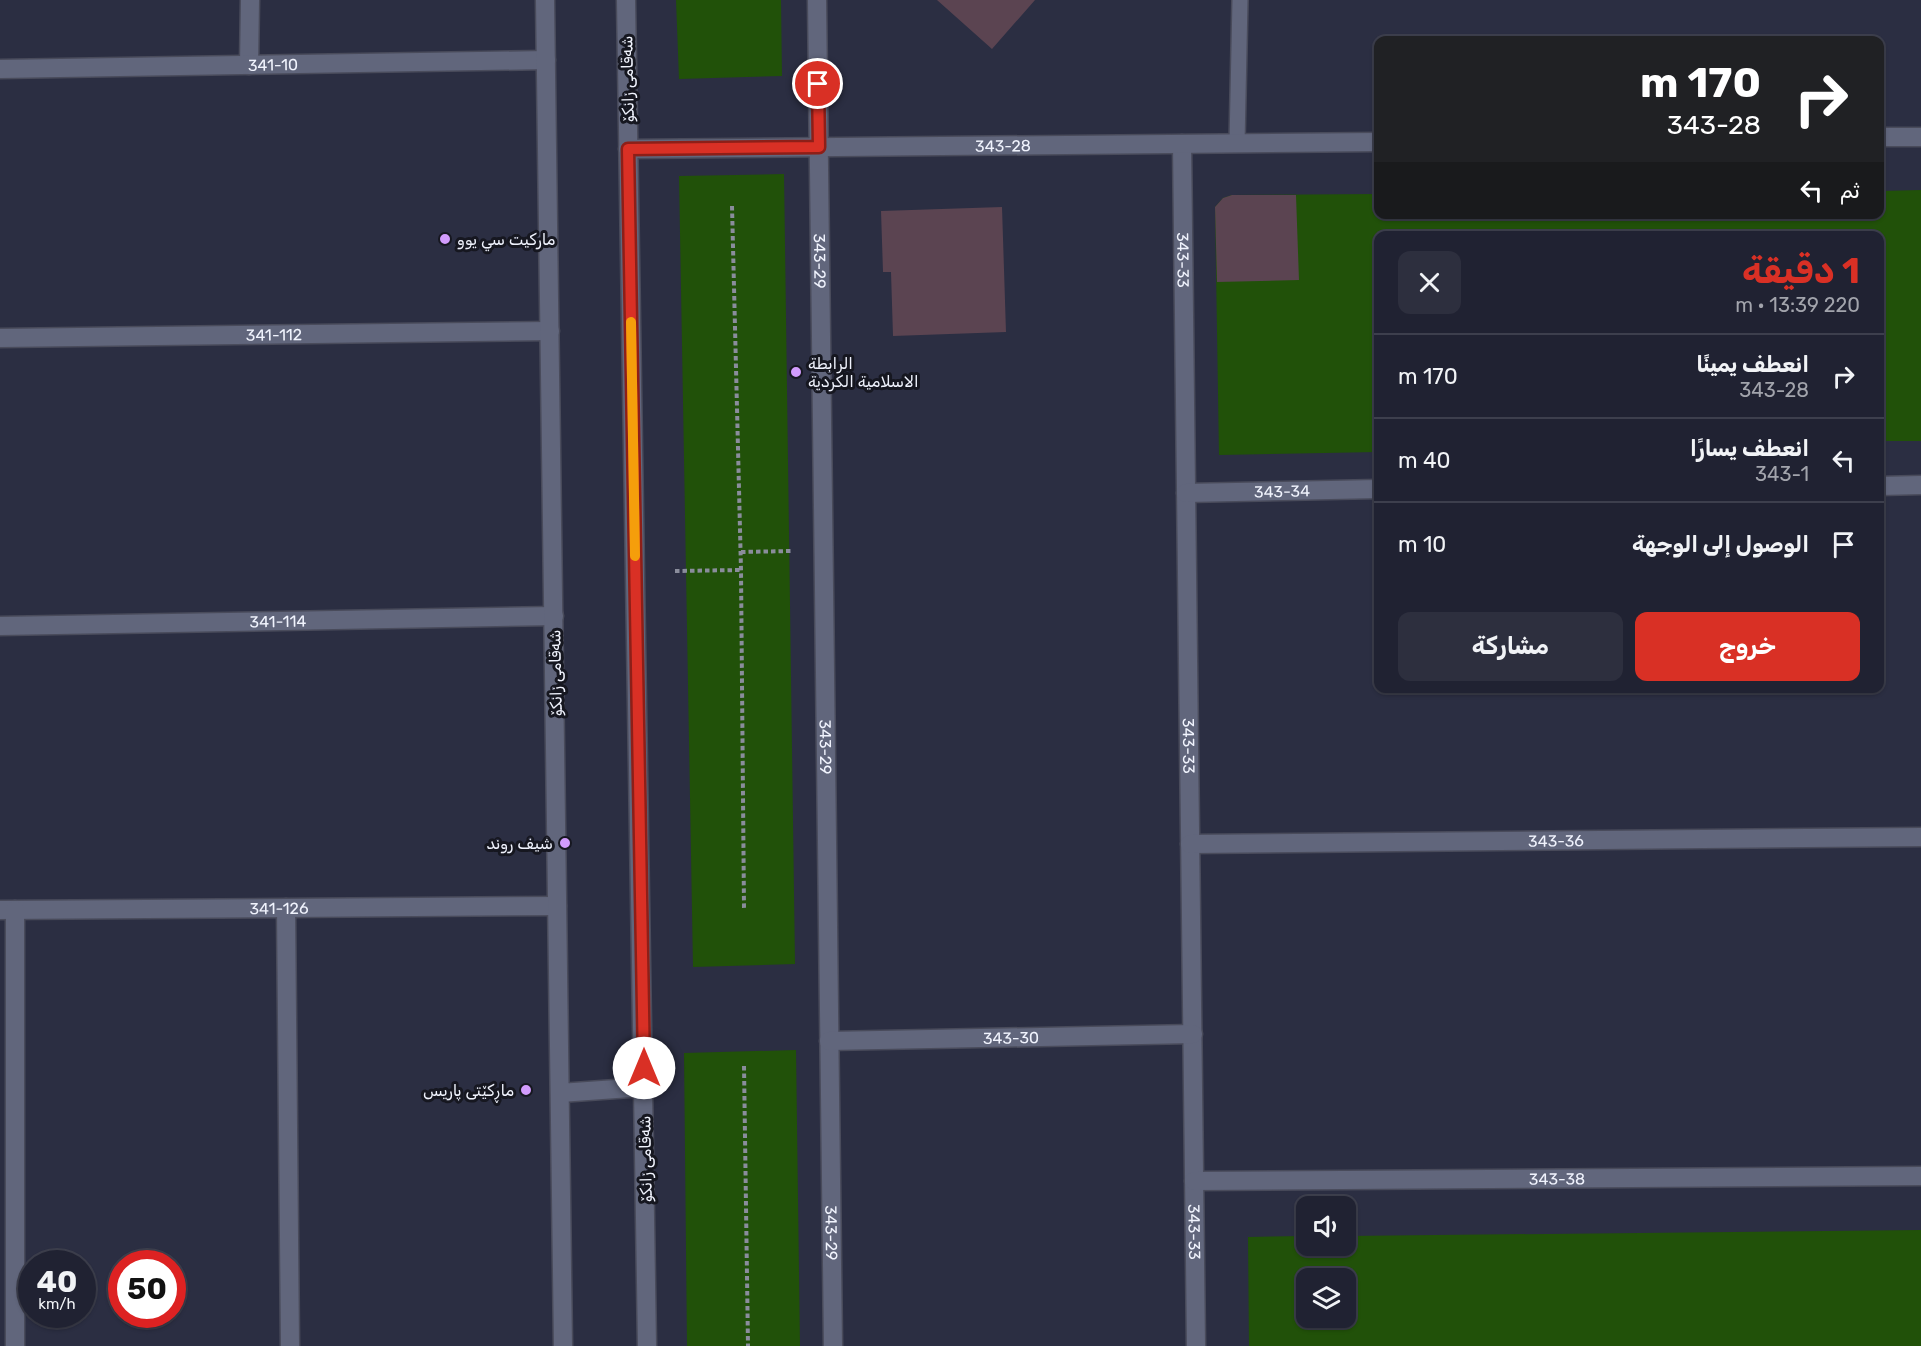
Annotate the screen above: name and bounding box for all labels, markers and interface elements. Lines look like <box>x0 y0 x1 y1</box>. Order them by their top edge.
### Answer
street label: شەقامی زانکۆ <box>617 35 639 123</box>
street label: 341-10 <box>248 55 298 75</box>
pin <box>792 58 843 109</box>
text: 170 m <box>1640 58 1761 108</box>
icon: right <box>1782 60 1860 138</box>
icon: arrive <box>801 67 834 100</box>
text: 343-28 <box>1667 109 1761 141</box>
street label: 343-28 <box>975 136 1031 156</box>
icon: left <box>1795 174 1828 207</box>
text: ثم <box>1840 177 1860 204</box>
place label: ماركيت سي يوو <box>457 230 556 252</box>
marker: ماركيت سي يوو <box>438 232 452 246</box>
street label: 343-33 <box>1173 232 1193 288</box>
street label: 343-29 <box>810 233 829 289</box>
text: 1 دقيقة <box>1742 249 1860 292</box>
button: close <box>1398 251 1461 314</box>
text: 220 m · 13:39 <box>1735 293 1860 317</box>
street label: 341-112 <box>246 325 302 345</box>
text: انعطف يمينًا <box>1696 351 1809 378</box>
place label: الرابطة الاسلامية الكردية <box>808 354 919 392</box>
icon: right <box>1827 360 1860 393</box>
text: 170 m <box>1398 363 1458 390</box>
marker: الرابطة الاسلامية الكردية <box>789 365 803 379</box>
text: 343-28 <box>1739 378 1809 402</box>
text: انعطف يسارًا <box>1690 435 1809 462</box>
icon: left <box>1827 444 1860 477</box>
text: 40 m <box>1398 447 1451 474</box>
text: 343-1 <box>1755 462 1809 486</box>
street label: 343-34 <box>1254 481 1310 502</box>
icon: arrive <box>1827 528 1860 561</box>
text: 10 m <box>1398 531 1446 558</box>
text: الوصول إلى الوجهة <box>1632 531 1809 558</box>
street label: 341-114 <box>249 611 307 631</box>
button: مشاركة <box>1398 612 1623 681</box>
button: خروج <box>1635 612 1860 681</box>
street label: شەقامی زانکۆ <box>545 629 567 717</box>
street label: 343-33 <box>1179 718 1198 774</box>
street label: 343-29 <box>816 719 835 775</box>
street label: 343-36 <box>1528 831 1584 851</box>
place label: شیف روند <box>486 834 553 854</box>
marker: شیف روند <box>558 836 572 850</box>
street label: 341-126 <box>249 899 309 918</box>
street label: 343-30 <box>983 1028 1039 1048</box>
position arrow <box>612 1036 676 1100</box>
place label: ماڕکێتی پاریس <box>423 1081 514 1104</box>
marker: ماڕکێتی پاریس <box>519 1083 533 1097</box>
street label: شەقامی زانکۆ <box>635 1115 657 1203</box>
street label: 343-38 <box>1529 1169 1585 1189</box>
map controls <box>1296 1196 1356 1328</box>
button: sound <box>1296 1196 1356 1256</box>
street label: 343-33 <box>1184 1204 1204 1260</box>
street label: 343-29 <box>821 1205 841 1261</box>
speed limit sign: 50 <box>108 1250 186 1328</box>
text: 40 <box>37 1264 77 1300</box>
button: layers <box>1296 1268 1356 1328</box>
text: km/h <box>38 1295 76 1313</box>

